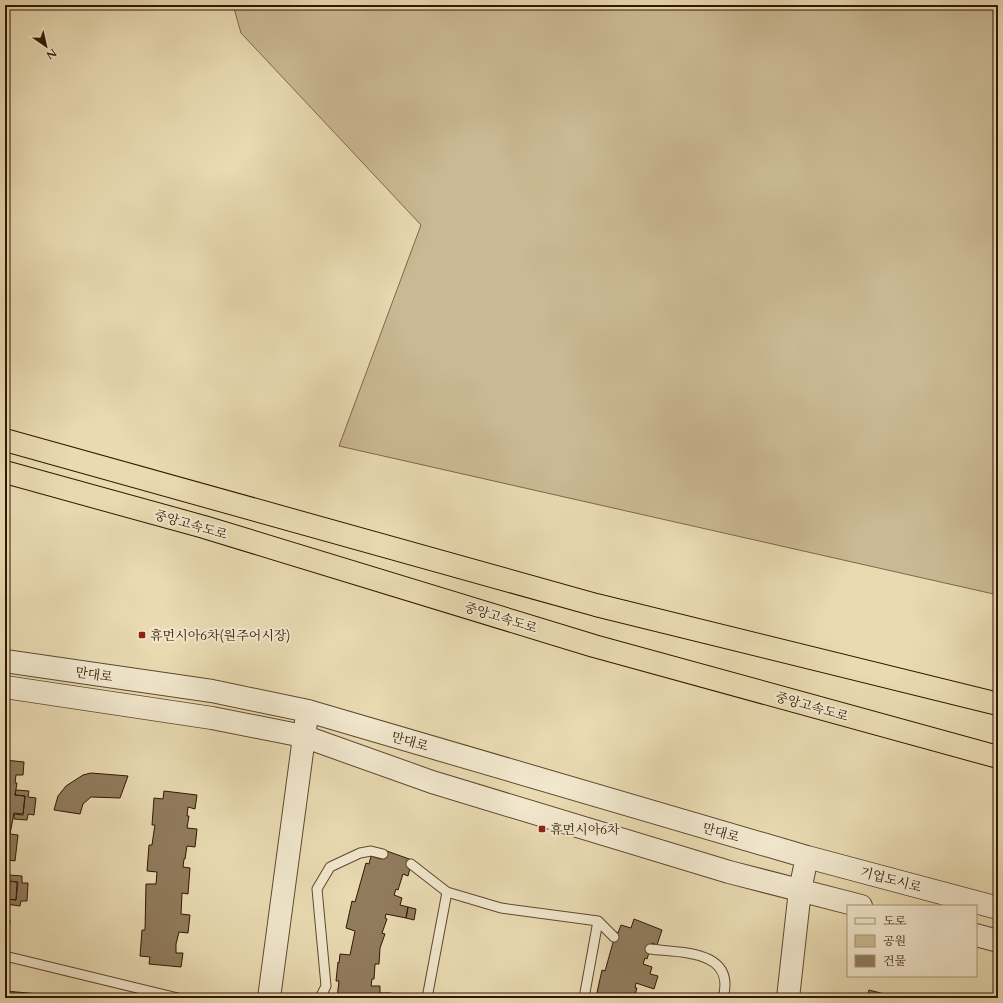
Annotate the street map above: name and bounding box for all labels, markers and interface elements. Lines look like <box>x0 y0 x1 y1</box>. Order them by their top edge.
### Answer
north arrow <box>26 26 66 66</box>
text: N <box>43 45 59 63</box>
street label: 중앙고속도로 <box>152 506 230 544</box>
street label: 중앙고속도로 <box>462 598 540 638</box>
place label: 휴먼시아6차(원주어시장) <box>150 627 291 645</box>
marker: 휴먼시아6차(원주어시장) <box>137 630 147 640</box>
street label: 만대로 <box>74 663 114 687</box>
street label: 중앙고속도로 <box>773 688 851 726</box>
street label: 만대로 <box>389 728 431 756</box>
street label: 만대로 <box>700 819 742 847</box>
place label: 휴먼시아6차 <box>550 821 620 839</box>
marker: 휴먼시아6차 <box>537 824 547 834</box>
street label: 기업도시로 <box>858 863 924 897</box>
legend <box>847 905 977 977</box>
text: 도로 <box>883 913 907 929</box>
text: 공원 <box>883 933 906 949</box>
text: 건물 <box>883 953 907 969</box>

